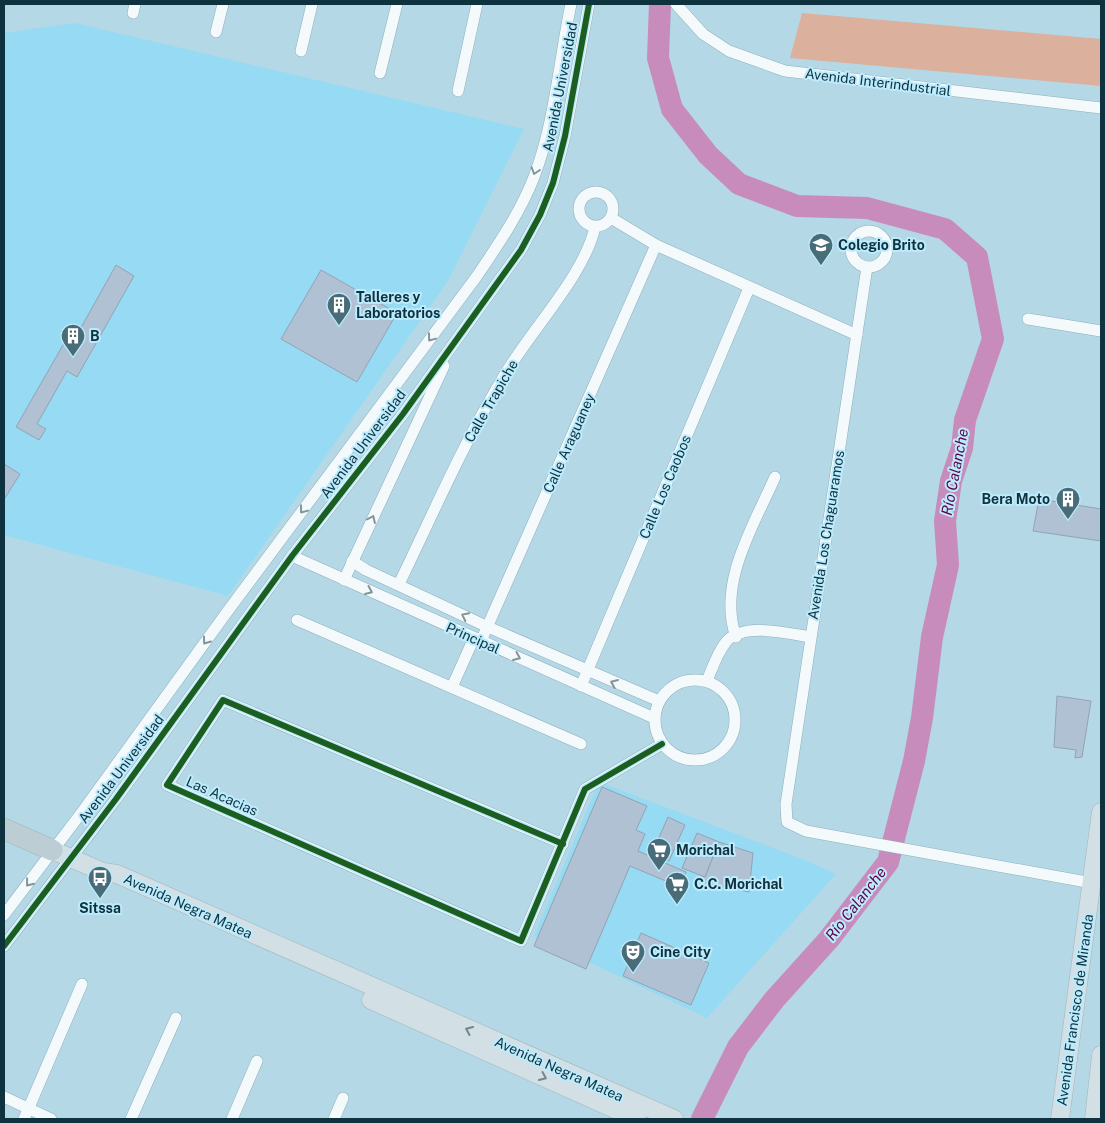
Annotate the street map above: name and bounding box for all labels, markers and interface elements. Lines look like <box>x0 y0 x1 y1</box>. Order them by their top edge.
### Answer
street label: Avenida Universidad <box>540 21 580 153</box>
street label: Avenida Interindustrial <box>804 65 952 99</box>
one-way arrow <box>531 166 541 175</box>
school or university icon: Colegio Brito <box>808 232 834 266</box>
place label: Colegio Brito <box>838 237 925 253</box>
place label: Talleres y Laboratorios <box>356 289 440 321</box>
building icon: Talleres y Laboratorios <box>326 292 352 326</box>
building icon: B <box>60 323 86 357</box>
place label: B <box>90 328 100 344</box>
one-way arrow <box>428 332 437 342</box>
street label: Calle Trapiche <box>461 357 521 445</box>
street label: Avenida Universidad <box>317 387 409 501</box>
street label: Calle Araguaney <box>540 390 598 495</box>
water label: Río Calanche <box>938 427 971 517</box>
street label: Calle Los Caobos <box>636 433 694 541</box>
street label: Avenida Los Chaguaramos <box>805 449 847 621</box>
building icon: Bera Moto <box>1055 486 1081 520</box>
place label: Bera Moto <box>981 491 1050 507</box>
one-way arrow <box>300 504 308 513</box>
one-way arrow <box>366 515 376 524</box>
one-way arrow <box>364 584 373 595</box>
one-way arrow <box>462 613 471 623</box>
street label: Principal <box>444 619 502 657</box>
one-way arrow <box>203 635 212 645</box>
one-way arrow <box>512 651 521 662</box>
one-way arrow <box>610 678 619 689</box>
street label: Avenida Universidad <box>75 712 167 826</box>
street label: Las Acacias <box>184 773 260 819</box>
supermarket icon: Morichal <box>646 837 672 871</box>
place label: Morichal <box>676 842 735 858</box>
water label: Río Calanche <box>822 864 889 944</box>
bus stop icon: Sitssa <box>87 865 113 899</box>
street label: Avenida Negra Matea <box>121 870 255 942</box>
supermarket icon: C.C. Morichal <box>664 871 690 905</box>
place label: C.C. Morichal <box>694 876 783 892</box>
one-way arrow <box>26 877 34 886</box>
place label: Sitssa <box>79 900 121 916</box>
street label: Avenida Francisco de Miranda <box>1054 913 1096 1107</box>
theatre icon: Cine City <box>620 939 646 973</box>
place label: Cine City <box>650 944 711 960</box>
one-way arrow <box>465 1025 474 1036</box>
street label: Avenida Negra Matea <box>492 1033 626 1105</box>
one-way arrow <box>538 1071 547 1081</box>

